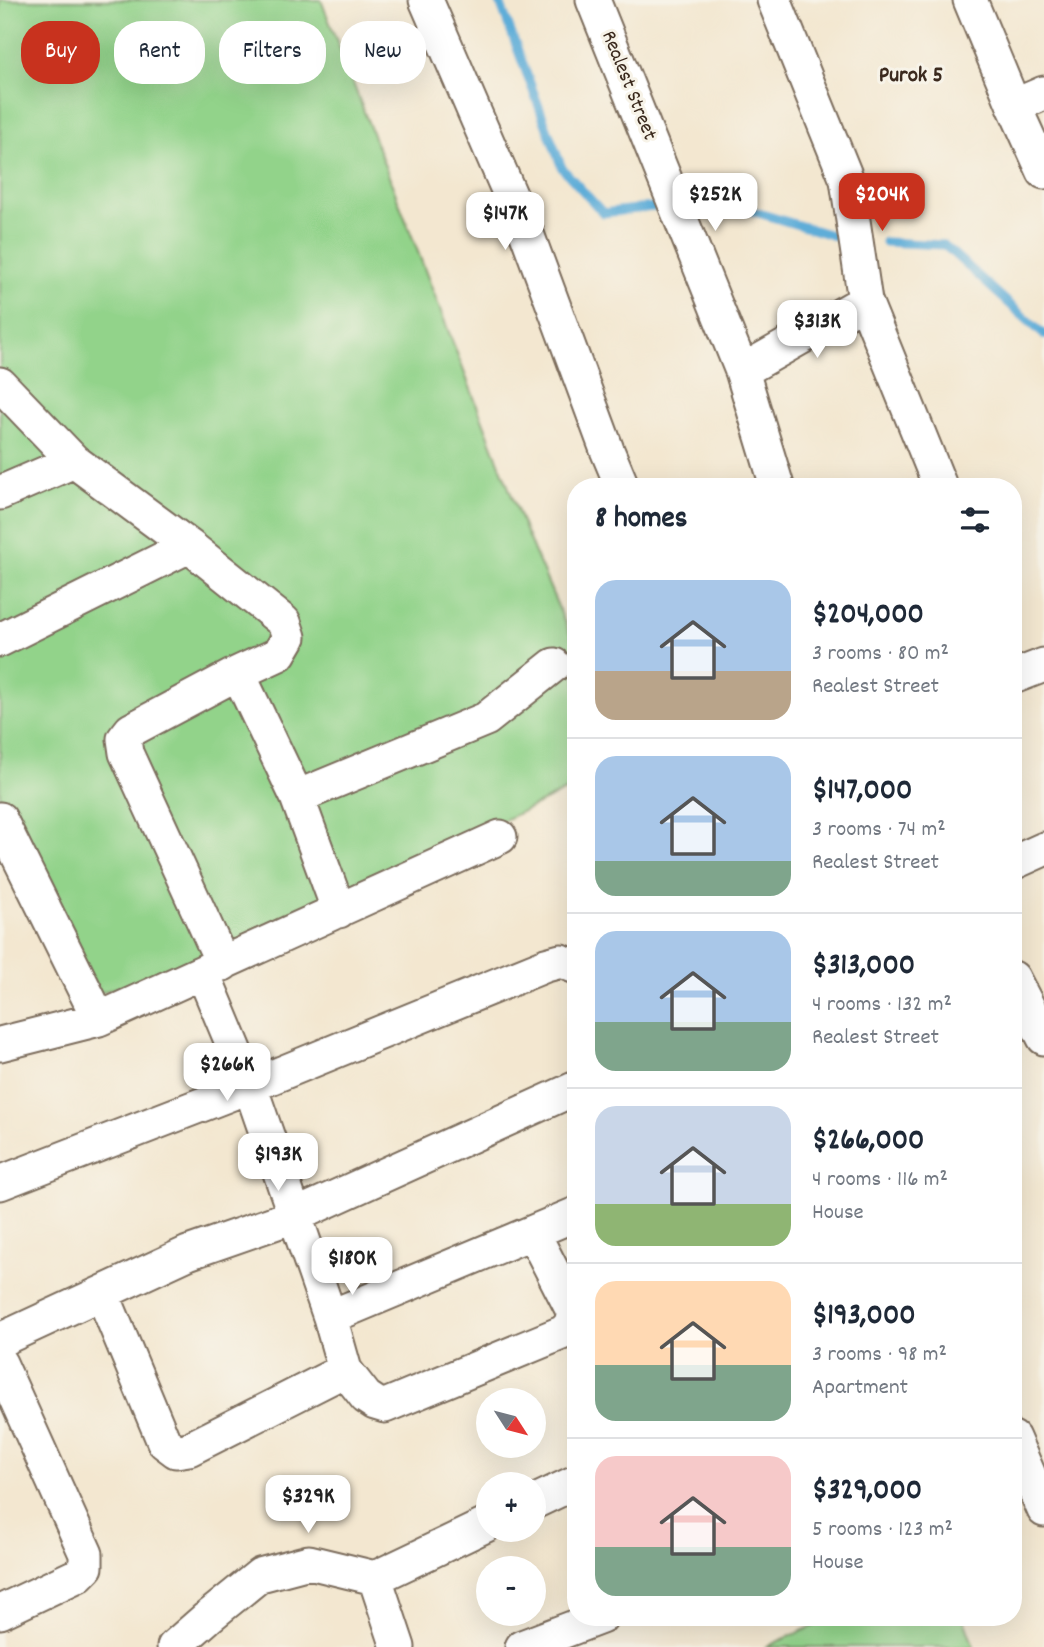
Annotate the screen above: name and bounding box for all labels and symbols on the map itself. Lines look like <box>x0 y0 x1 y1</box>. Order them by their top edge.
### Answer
street label: Realest Street <box>592 27 664 146</box>
district label: Purok 5 <box>879 60 943 93</box>
pin: $252K <box>666 174 764 233</box>
pin: $204K <box>833 174 931 233</box>
pin: $147K <box>456 192 554 252</box>
pin: $313K <box>768 300 866 360</box>
pin: $266K <box>178 1044 276 1103</box>
pin: $193K <box>229 1134 327 1193</box>
pin: $180K <box>303 1238 401 1297</box>
north arrow <box>476 1388 546 1458</box>
pin: $329K <box>259 1476 357 1535</box>

